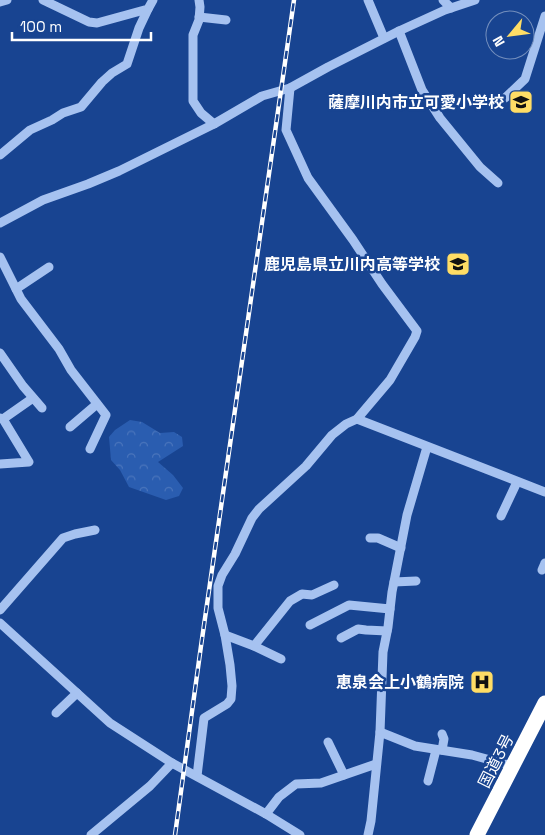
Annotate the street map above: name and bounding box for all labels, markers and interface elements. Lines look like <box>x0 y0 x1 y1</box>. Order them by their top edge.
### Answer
scale bar <box>12 10 151 42</box>
north arrow <box>485 10 535 60</box>
text: 100 m <box>20 17 62 36</box>
text: N <box>488 33 509 50</box>
school or university icon: 薩摩川内市立可愛小学校 <box>508 89 534 115</box>
place label: 薩摩川内市立可愛小学校 <box>328 92 504 113</box>
school or university icon: 鹿児島県立川内高等学校 <box>445 251 471 277</box>
place label: 鹿児島県立川内高等学校 <box>264 254 440 275</box>
hospital icon: 恵泉会上小鶴病院 <box>469 669 495 695</box>
place label: 恵泉会上小鶴病院 <box>336 672 464 693</box>
street label: 国道3号 <box>474 731 518 791</box>

